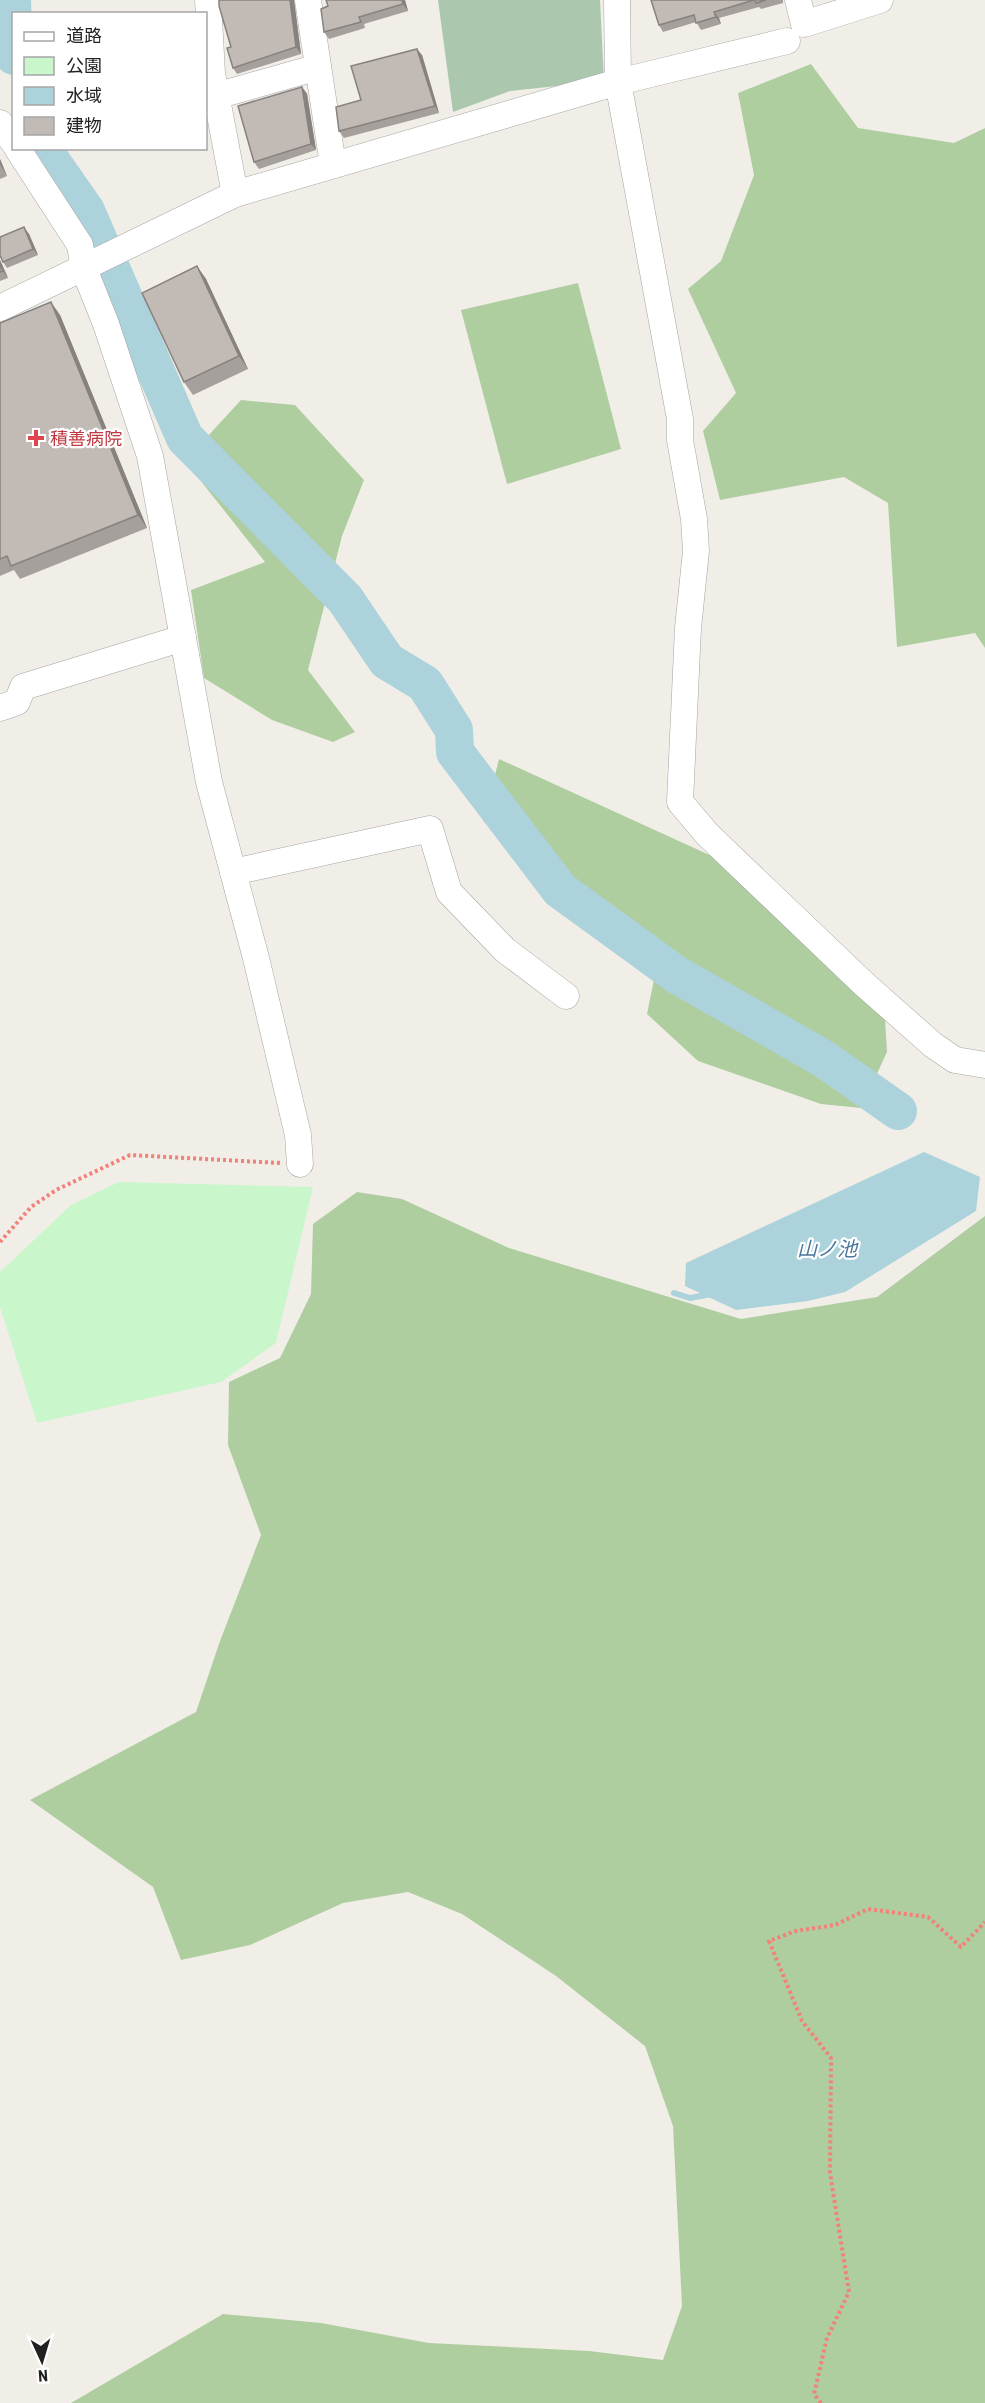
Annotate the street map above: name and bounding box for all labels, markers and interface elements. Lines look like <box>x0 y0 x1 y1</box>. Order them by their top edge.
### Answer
legend <box>12 12 207 150</box>
text: 道路 <box>66 25 102 46</box>
text: 公園 <box>66 55 102 76</box>
text: 水域 <box>66 85 102 106</box>
text: 建物 <box>66 115 102 136</box>
place label: 積善病院 <box>50 428 122 449</box>
marker: 積善病院 <box>27 429 45 447</box>
water label: 山ノ池 <box>797 1237 859 1261</box>
north arrow <box>12 2331 72 2391</box>
text: N <box>37 2366 49 2385</box>

